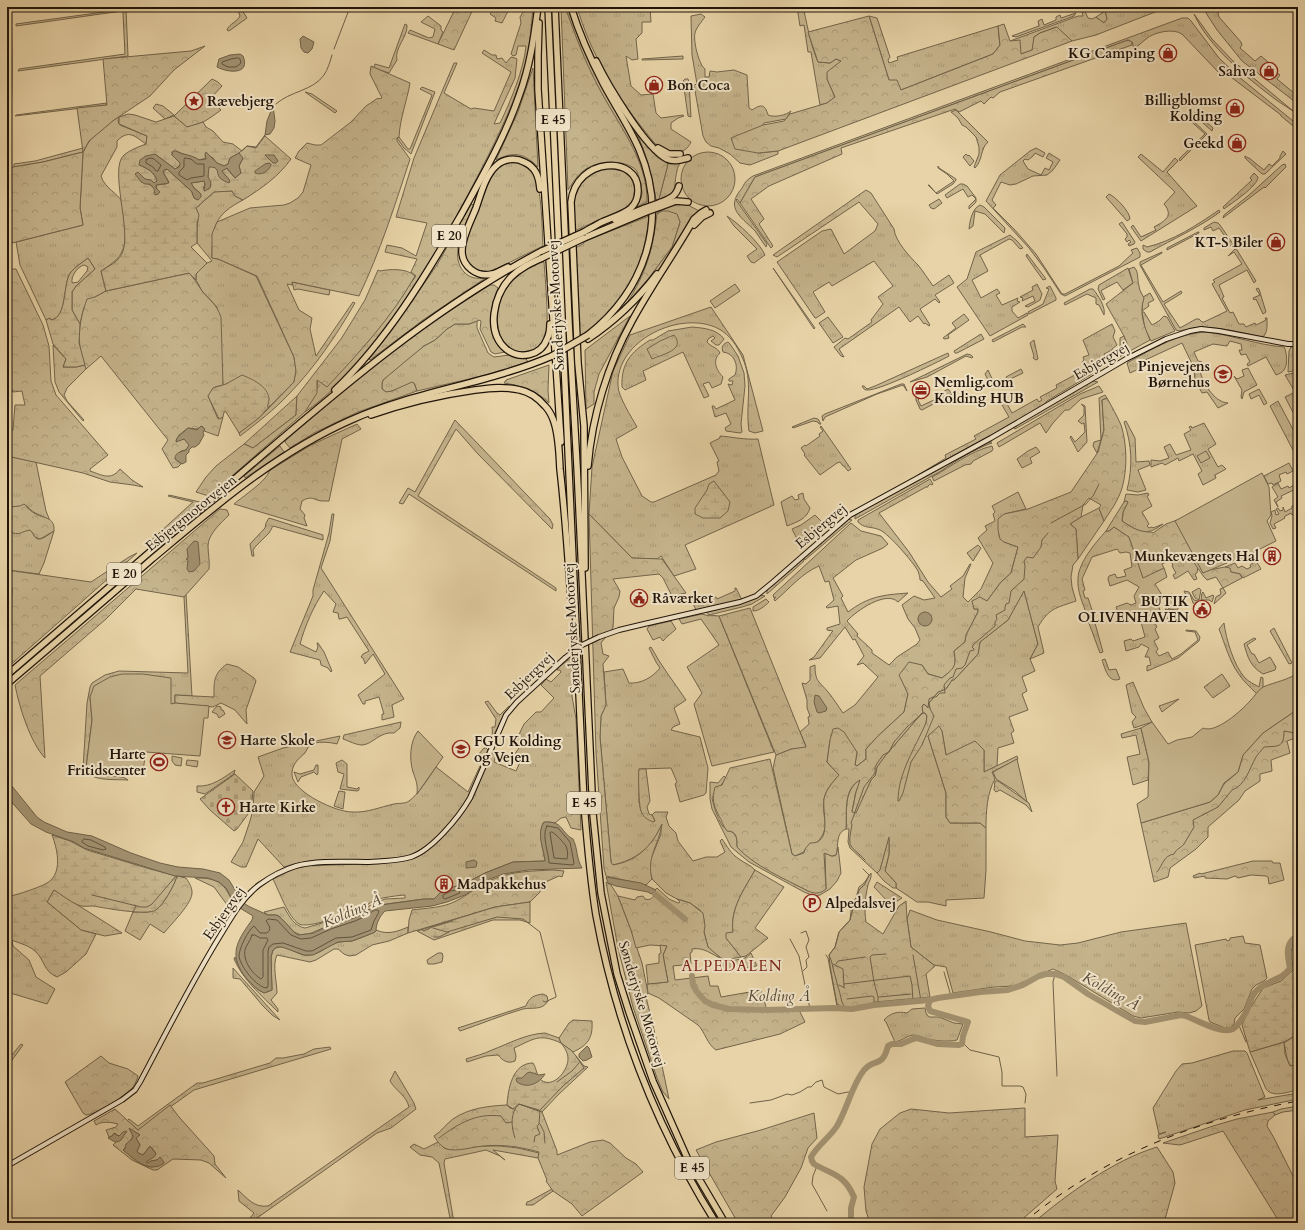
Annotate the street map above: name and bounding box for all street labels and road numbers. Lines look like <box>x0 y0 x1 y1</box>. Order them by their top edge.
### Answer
road number: E 45 <box>536 109 570 131</box>
road number: E 20 <box>432 225 466 247</box>
street label: Sønderjyske Motorvej <box>543 239 569 371</box>
street label: Esbjergvej <box>1070 337 1132 385</box>
street label: Esbjergmotorvejen <box>141 470 241 556</box>
street label: Esbjergvej <box>791 499 851 553</box>
street label: Sønderjyske Motorvej <box>559 562 585 694</box>
road number: E 20 <box>107 563 141 585</box>
street label: Esbjergvej <box>500 648 558 704</box>
road number: E 45 <box>567 792 601 814</box>
street label: Esbjergvej <box>199 882 249 944</box>
street label: Sønderjyske Motorvej <box>614 939 670 1069</box>
road number: E 45 <box>675 1157 709 1179</box>

